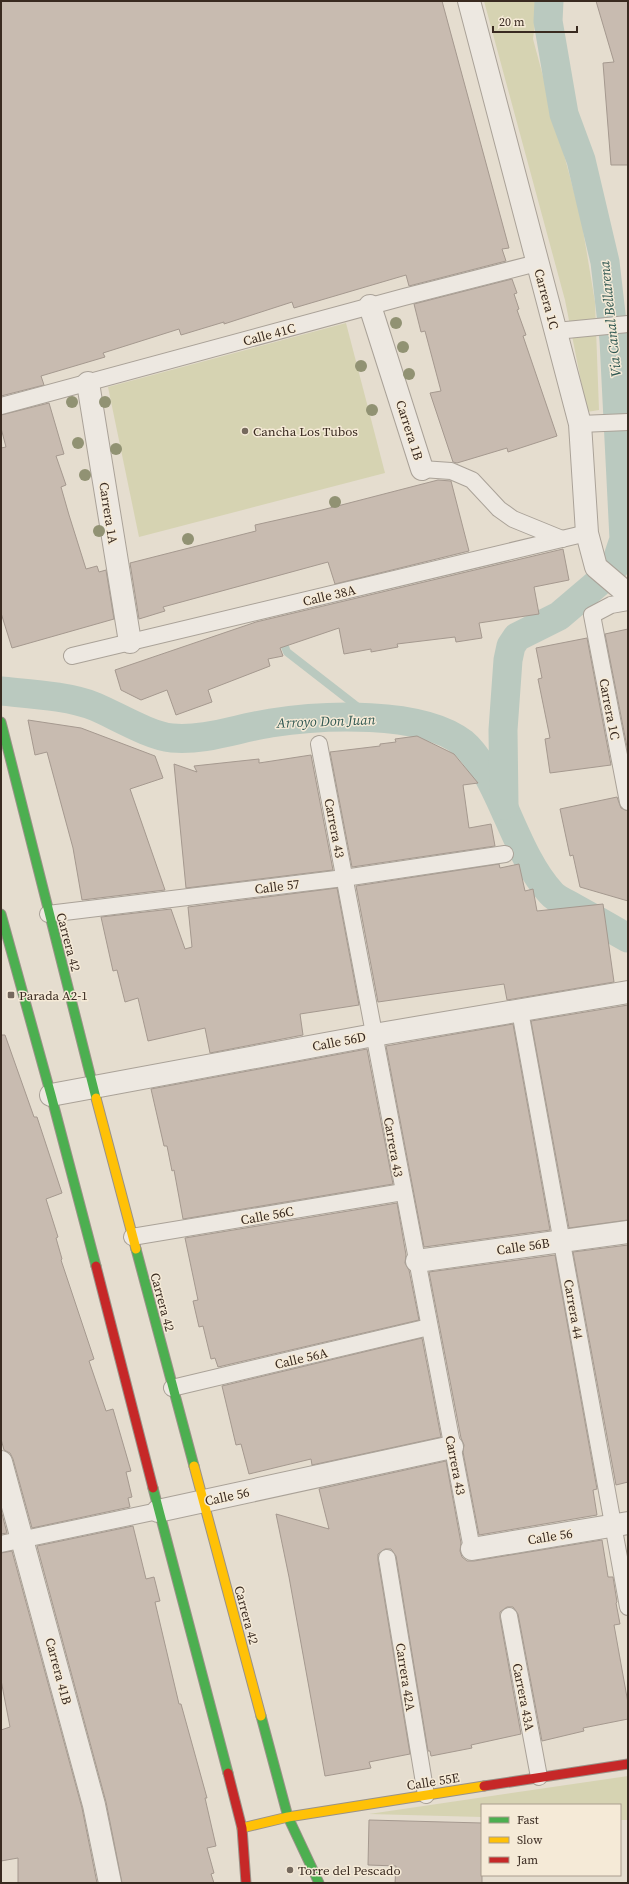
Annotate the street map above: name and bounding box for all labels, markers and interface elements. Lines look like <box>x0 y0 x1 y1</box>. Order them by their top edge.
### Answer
scale bar <box>493 8 577 34</box>
text: 20 m <box>499 14 525 30</box>
water label: Via Canal Bellarena <box>594 259 626 378</box>
street label: Carrera 1C <box>530 267 563 331</box>
street label: Calle 41C <box>241 319 297 350</box>
street label: Carrera 1B <box>392 398 427 462</box>
place label: Cancha Los Tubos <box>253 423 358 440</box>
marker: Cancha Los Tubos <box>240 426 250 436</box>
street label: Carrera 1A <box>95 481 122 546</box>
street label: Calle 38A <box>301 581 358 610</box>
street label: Carrera 1C <box>595 677 624 741</box>
water label: Arroyo Don Juan <box>275 709 376 733</box>
street label: Carrera 43 <box>320 797 349 859</box>
street label: Calle 57 <box>254 875 301 898</box>
street label: Carrera 42 <box>53 911 85 973</box>
place label: Parada A2-1 <box>19 987 88 1004</box>
marker: Parada A2-1 <box>6 990 16 1000</box>
street label: Calle 56D <box>311 1028 367 1055</box>
street label: Carrera 43 <box>380 1116 407 1178</box>
street label: Calle 56C <box>239 1202 295 1229</box>
street label: Calle 56B <box>495 1234 551 1259</box>
street label: Carrera 42 <box>147 1271 179 1333</box>
street label: Carrera 44 <box>560 1278 587 1341</box>
street label: Calle 56A <box>273 1344 330 1373</box>
street label: Carrera 43 <box>441 1434 470 1496</box>
street label: Calle 56 <box>203 1483 251 1510</box>
street label: Calle 56 <box>526 1525 574 1548</box>
street label: Carrera 42 <box>231 1584 263 1646</box>
street label: Carrera 41B <box>41 1636 76 1706</box>
street label: Carrera 42A <box>392 1642 419 1713</box>
street label: Carrera 43A <box>509 1662 538 1733</box>
street label: Calle 55E <box>406 1769 461 1794</box>
legend <box>481 1804 621 1876</box>
text: Fast <box>517 1812 539 1828</box>
text: Slow <box>517 1832 543 1848</box>
text: Jam <box>516 1852 538 1868</box>
place label: Torre del Pescado <box>298 1862 401 1879</box>
marker: Torre del Pescado <box>285 1865 295 1875</box>

